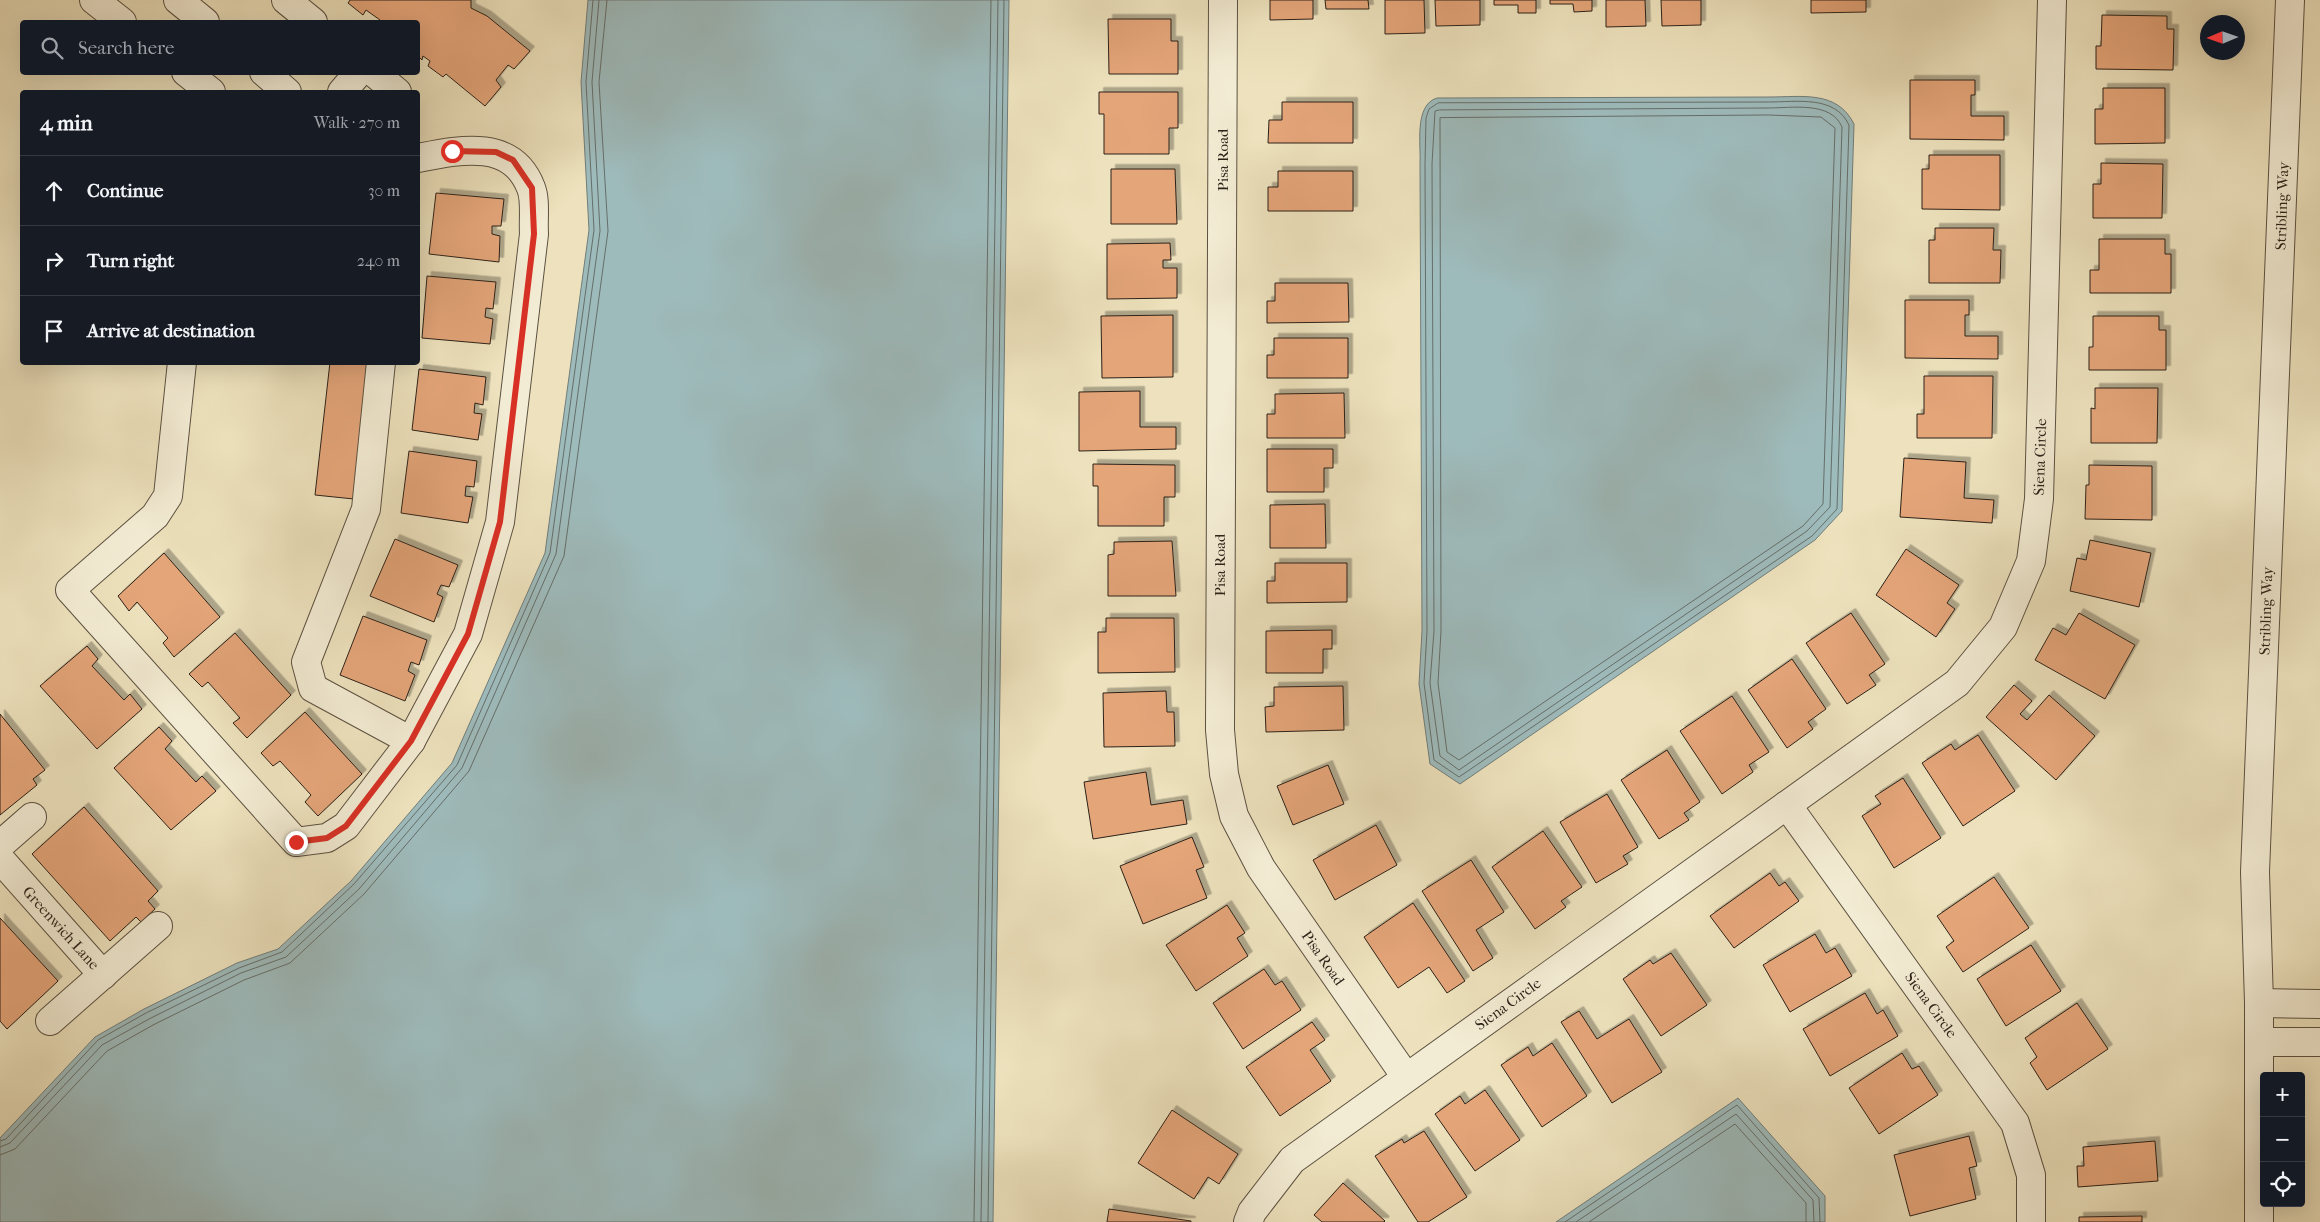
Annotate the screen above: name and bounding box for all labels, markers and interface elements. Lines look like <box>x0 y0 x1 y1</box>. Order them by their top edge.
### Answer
north arrow <box>2200 15 2245 60</box>
search box <box>20 20 420 75</box>
icon: search <box>38 34 66 62</box>
text: Search here <box>78 37 174 59</box>
text: 4 min <box>40 111 93 135</box>
text: Walk · 270 m <box>314 113 400 132</box>
street label: Pisa Road <box>1214 128 1232 191</box>
route start <box>441 140 464 163</box>
street label: Stribling Way <box>2271 160 2293 251</box>
icon: ahead <box>40 177 68 205</box>
text: Continue <box>87 180 163 202</box>
text: 30 m <box>368 181 400 200</box>
icon: right <box>40 247 68 275</box>
text: Turn right <box>87 250 174 272</box>
text: 240 m <box>357 251 400 270</box>
icon: arrive <box>40 317 68 345</box>
text: Arrive at destination <box>87 320 255 342</box>
street label: Siena Circle <box>2030 418 2050 496</box>
street label: Pisa Road <box>1211 533 1229 596</box>
street label: Stribling Way <box>2255 565 2277 656</box>
route end <box>285 831 308 854</box>
street label: Greenwich Lane <box>19 883 104 974</box>
street label: Pisa Road <box>1298 927 1349 989</box>
street label: Siena Circle <box>1901 969 1961 1042</box>
street label: Siena Circle <box>1472 974 1545 1034</box>
map controls <box>2260 1072 2305 1207</box>
button: + <box>2260 1072 2305 1117</box>
button: − <box>2260 1117 2305 1162</box>
button: locate <box>2260 1162 2305 1207</box>

